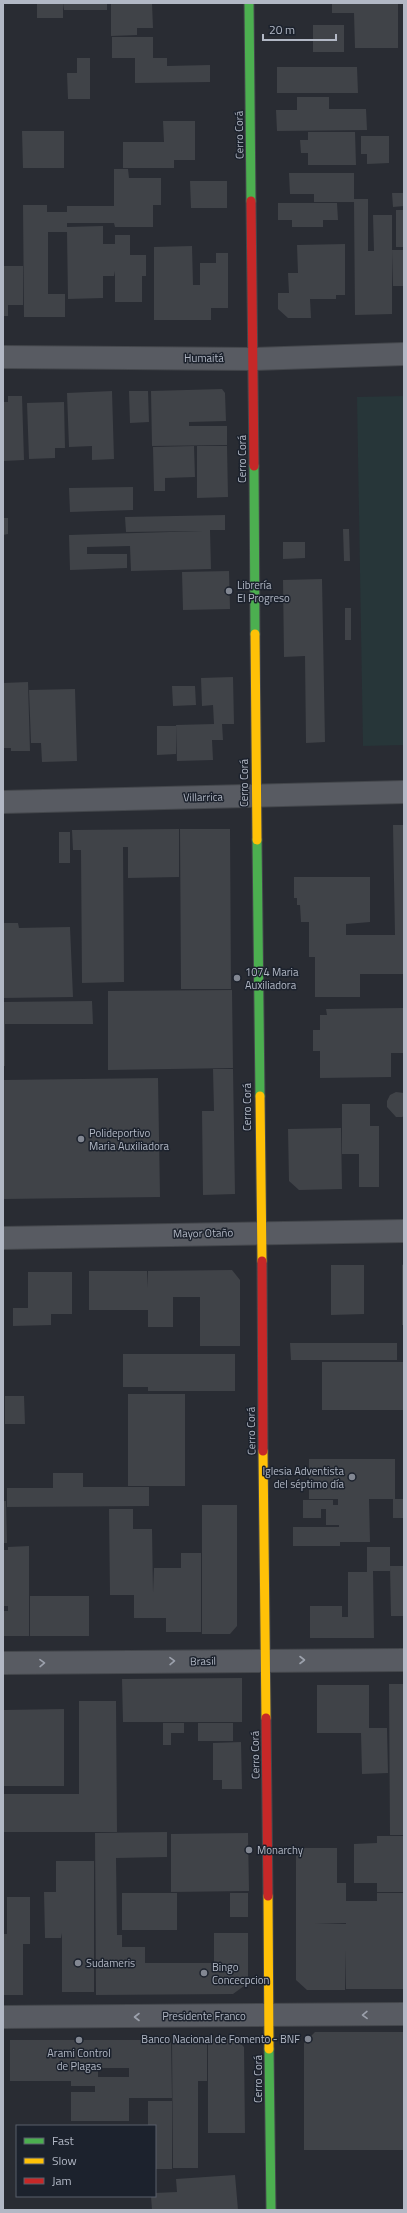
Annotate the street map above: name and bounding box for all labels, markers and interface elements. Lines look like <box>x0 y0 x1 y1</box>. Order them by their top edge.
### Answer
scale bar <box>263 16 336 42</box>
text: 20 m <box>269 20 295 39</box>
street label: Cerro Corá <box>231 110 247 159</box>
street label: Humaitá <box>184 350 224 366</box>
street label: Cerro Corá <box>234 434 250 483</box>
place label: Librería El Progreso <box>237 577 290 606</box>
marker: Librería El Progreso <box>224 586 234 596</box>
street label: Cerro Corá <box>236 758 252 807</box>
street label: Villarrica <box>183 789 223 805</box>
place label: 1074 Maria Auxiliadora <box>245 964 299 993</box>
marker: 1074 Maria Auxiliadora <box>232 973 242 983</box>
street label: Cerro Corá <box>239 1082 255 1131</box>
place label: Polideportivo Maria Auxiliadora <box>89 1125 170 1154</box>
marker: Polideportivo Maria Auxiliadora <box>76 1134 86 1144</box>
street label: Mayor Otaño <box>173 1224 233 1242</box>
street label: Cerro Corá <box>243 1406 259 1455</box>
place label: Iglesia Adventista del séptimo día <box>263 1463 344 1492</box>
marker: Iglesia Adventista del séptimo día <box>347 1472 357 1482</box>
street label: Brasil <box>190 1653 216 1669</box>
one-way arrow <box>299 1656 305 1664</box>
one-way arrow <box>169 1657 175 1665</box>
one-way arrow <box>39 1659 45 1667</box>
street label: Cerro Corá <box>247 1730 263 1779</box>
place label: Monarchy <box>257 1842 304 1858</box>
marker: Monarchy <box>244 1845 254 1855</box>
place label: Sudameris <box>86 1955 135 1971</box>
marker: Sudameris <box>73 1958 83 1968</box>
place label: Bingo Concecpcion <box>212 1959 269 1988</box>
marker: Bingo Concecpcion <box>199 1968 209 1978</box>
street label: Presidente Franco <box>162 2008 246 2024</box>
one-way arrow <box>362 2011 368 2019</box>
one-way arrow <box>134 2013 140 2021</box>
place label: Banco Nacional de Fomento - BNF <box>141 2031 300 2047</box>
marker: Banco Nacional de Fomento - BNF <box>303 2034 313 2044</box>
marker: Arami Control de Plagas <box>74 2035 84 2045</box>
place label: Arami Control de Plagas <box>47 2045 111 2074</box>
street label: Cerro Corá <box>250 2054 266 2103</box>
legend <box>16 2125 156 2197</box>
text: Fast <box>52 2131 75 2150</box>
text: Slow <box>52 2151 77 2170</box>
text: Jam <box>52 2171 72 2190</box>

